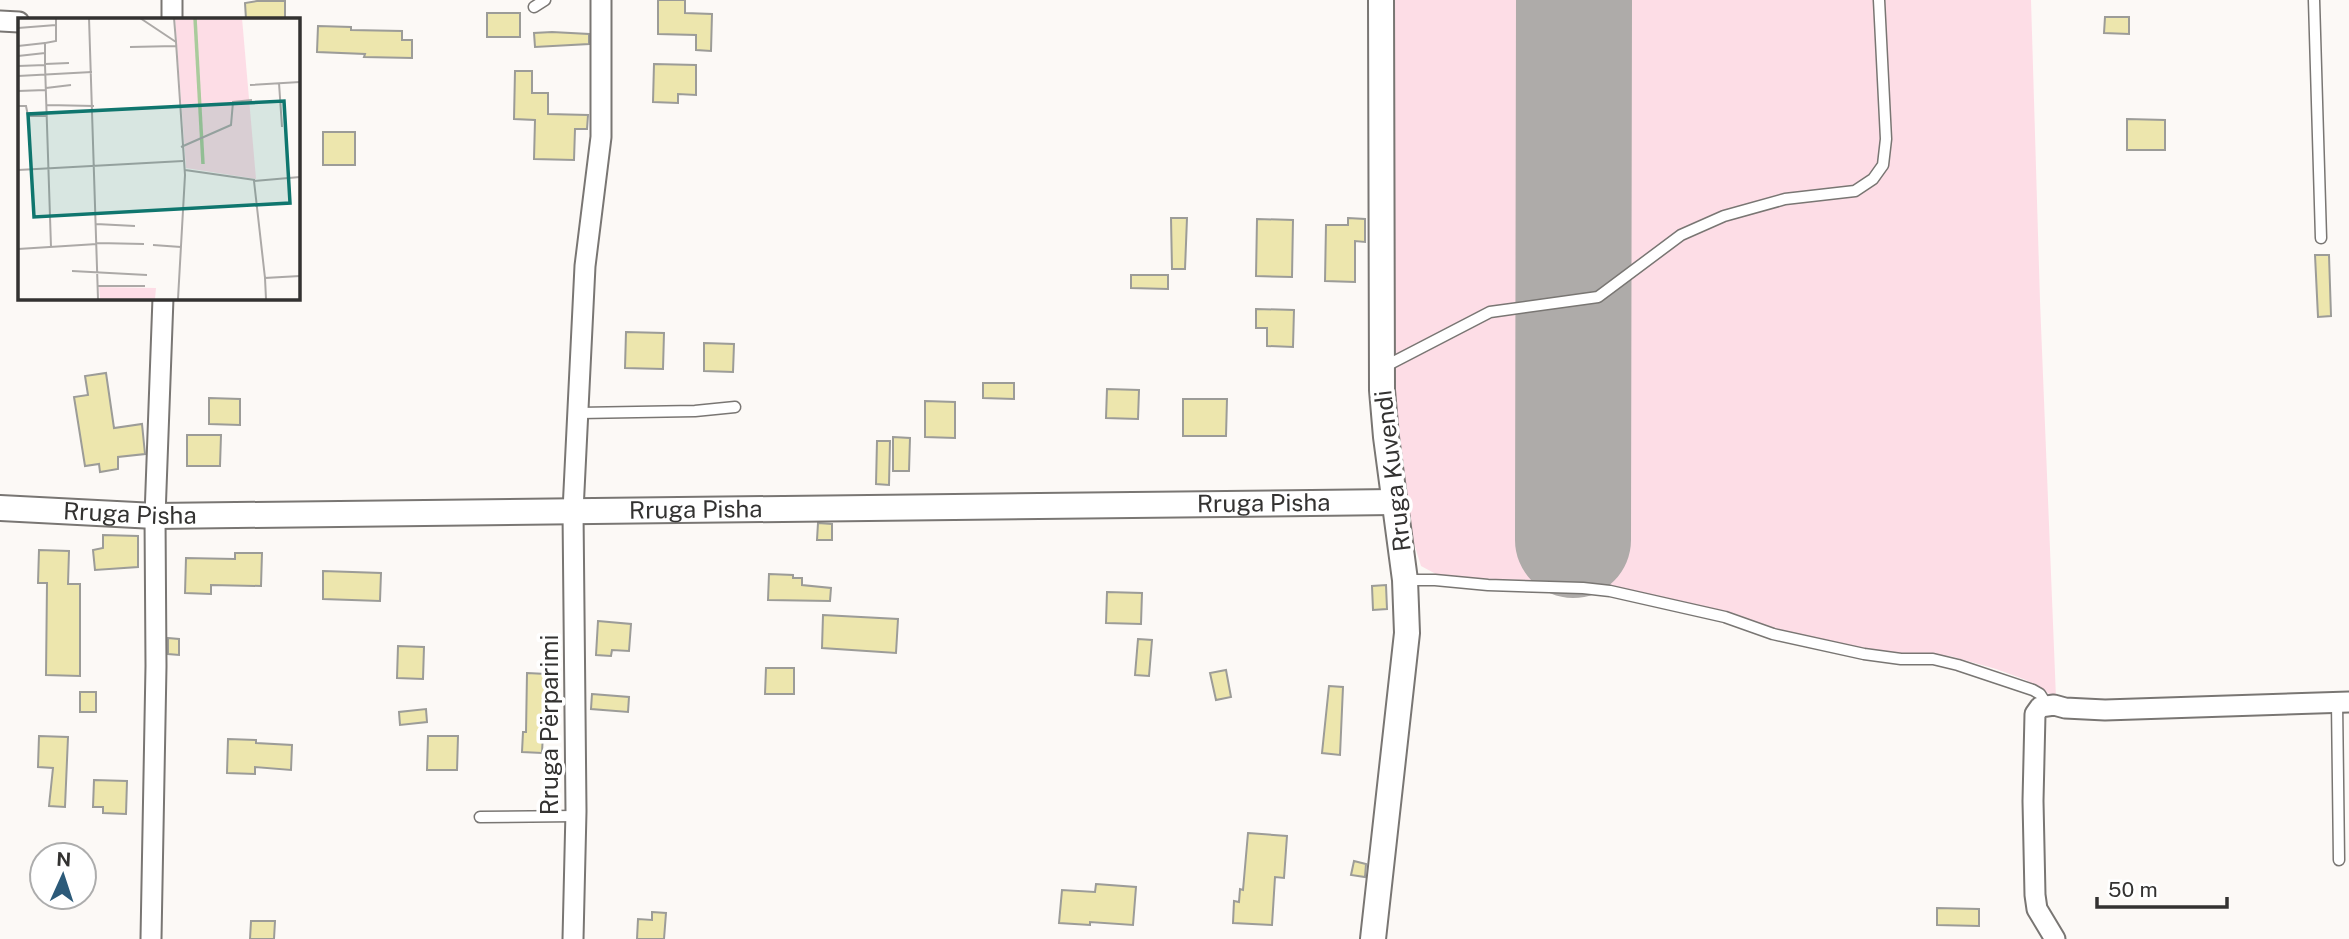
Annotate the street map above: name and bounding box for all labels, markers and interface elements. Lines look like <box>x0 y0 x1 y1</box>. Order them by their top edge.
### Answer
inset map <box>18 18 299 299</box>
street label: Rruga Kuvendi <box>1368 389 1416 553</box>
street label: Rruga Pisha <box>1197 488 1331 517</box>
street label: Rruga Pisha <box>629 494 763 524</box>
street label: Rruga Pisha <box>62 496 197 529</box>
street label: Rruga Përparimi <box>535 635 563 815</box>
north arrow <box>28 841 98 911</box>
text: N <box>56 848 72 870</box>
scale bar <box>2097 866 2226 910</box>
text: 50 m <box>2108 877 2158 902</box>

